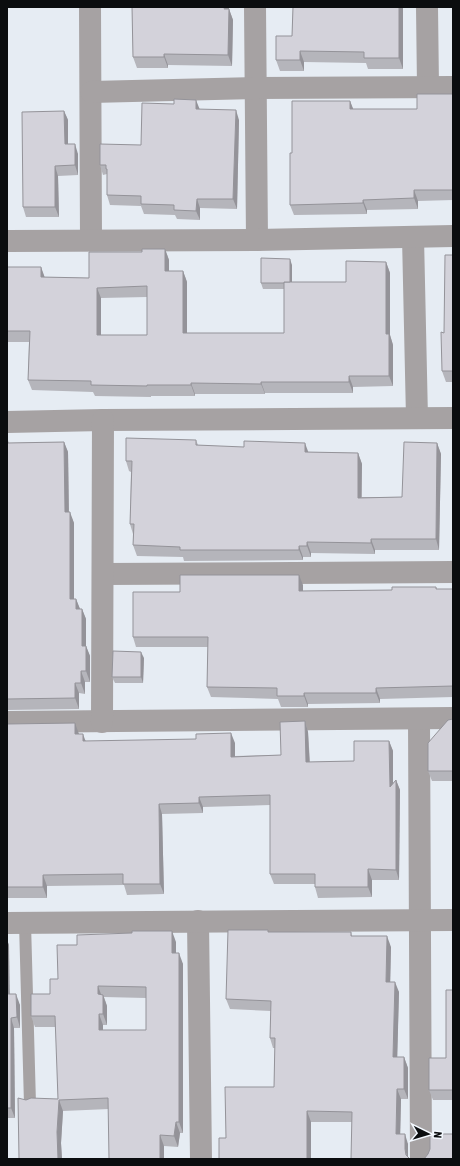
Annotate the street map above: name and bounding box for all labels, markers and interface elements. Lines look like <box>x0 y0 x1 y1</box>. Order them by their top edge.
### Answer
north arrow <box>408 1114 448 1154</box>
text: N <box>432 1131 444 1139</box>

